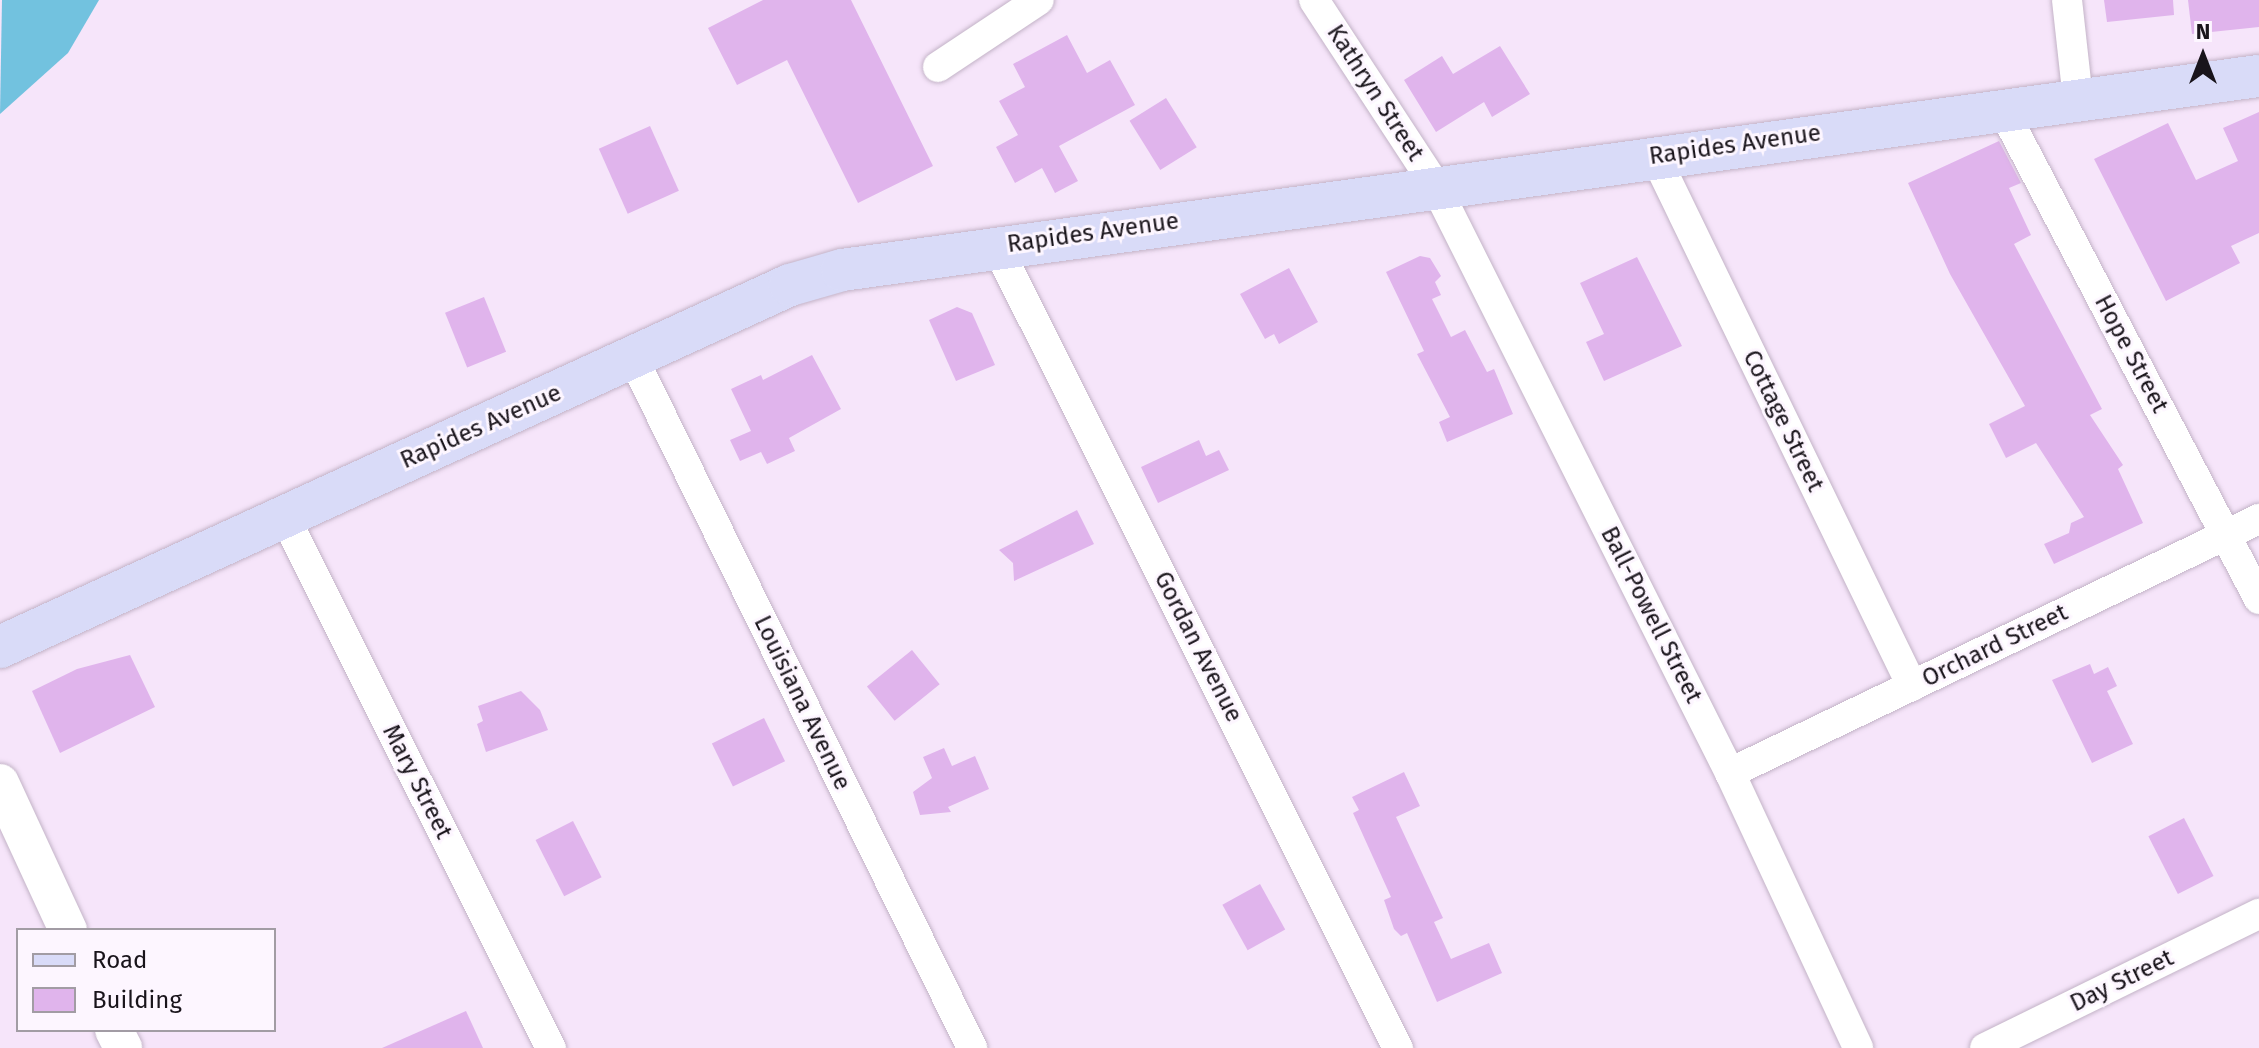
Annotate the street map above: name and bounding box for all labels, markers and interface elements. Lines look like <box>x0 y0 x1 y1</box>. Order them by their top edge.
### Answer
north arrow <box>2163 16 2243 96</box>
text: N <box>2196 18 2210 45</box>
street label: Kathryn Street <box>1320 20 1430 166</box>
street label: Rapides Avenue <box>1647 119 1823 171</box>
street label: Rapides Avenue <box>1005 207 1181 259</box>
street label: Hope Street <box>2088 290 2174 418</box>
street label: Cottage Street <box>1736 346 1830 496</box>
street label: Rapides Avenue <box>396 379 566 475</box>
street label: Ball-Powell Street <box>1594 522 1708 708</box>
street label: Gordan Avenue <box>1148 567 1248 727</box>
street label: Orchard Street <box>1918 598 2072 694</box>
street label: Louisiana Avenue <box>747 611 857 795</box>
street label: Mary Street <box>376 720 458 844</box>
legend <box>16 928 276 1032</box>
street label: Day Street <box>2066 944 2178 1018</box>
text: Road <box>92 946 147 974</box>
text: Building <box>92 986 182 1014</box>

